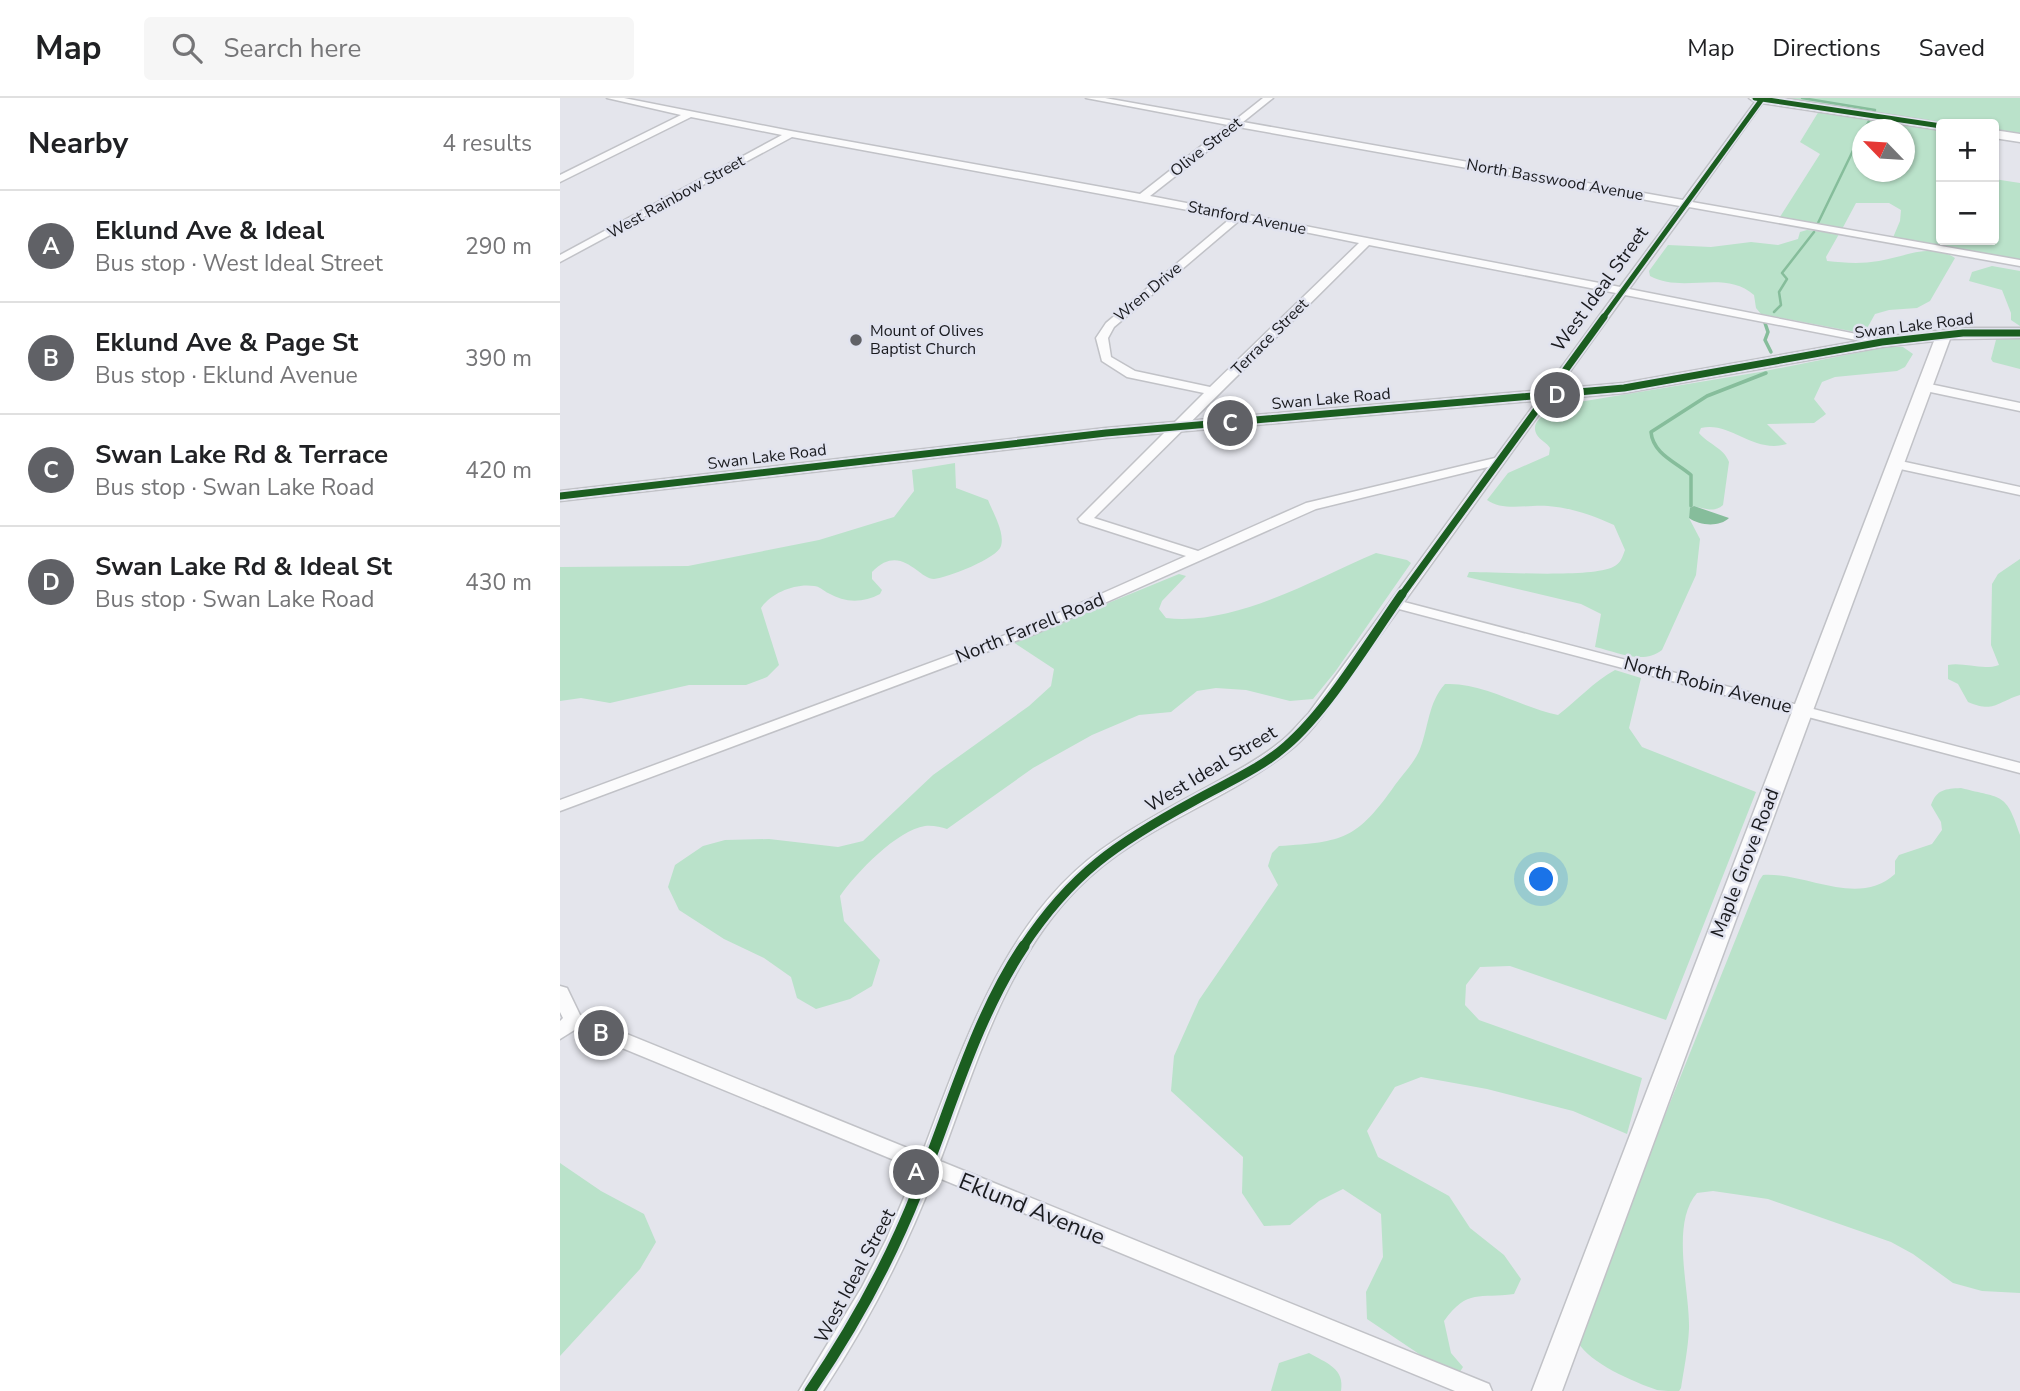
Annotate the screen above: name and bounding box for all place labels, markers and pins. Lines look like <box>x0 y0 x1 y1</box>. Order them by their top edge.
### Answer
place label: Mount of Olives Baptist Church <box>870 320 984 360</box>
marker: Mount of Olives Baptist Church <box>848 332 864 348</box>
pin: D <box>1534 369 1580 421</box>
pin: C <box>1207 397 1253 449</box>
pin: B <box>578 1007 624 1059</box>
pin: A <box>893 1146 939 1198</box>

